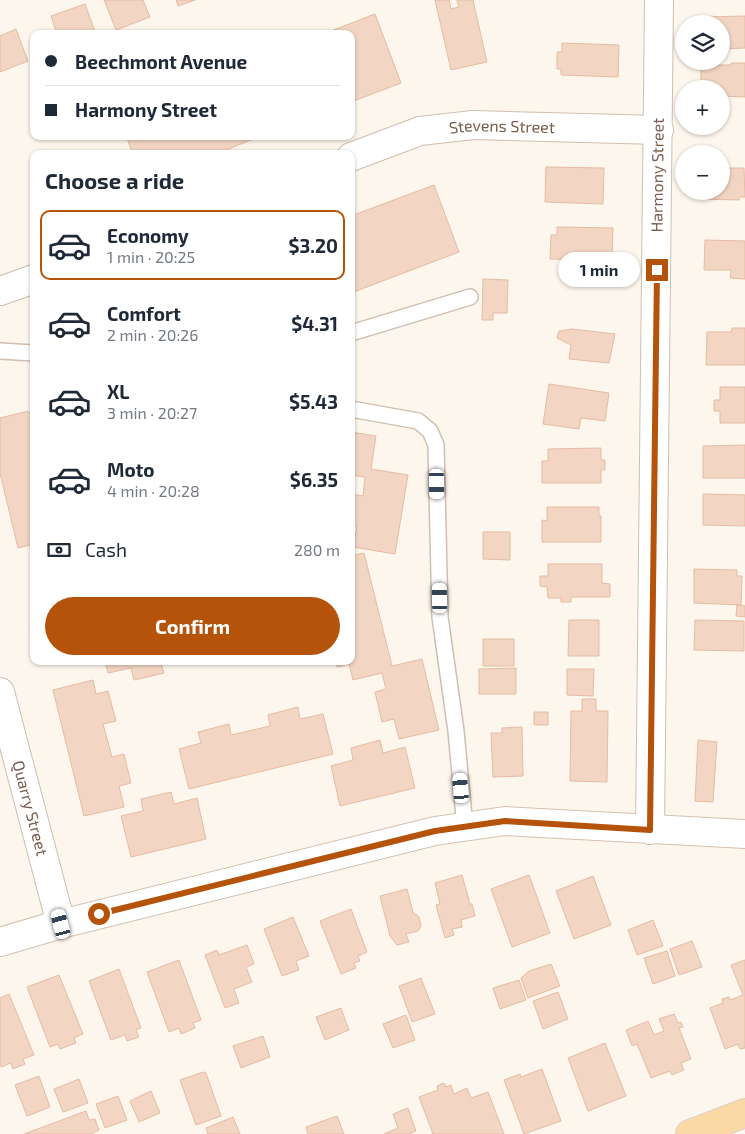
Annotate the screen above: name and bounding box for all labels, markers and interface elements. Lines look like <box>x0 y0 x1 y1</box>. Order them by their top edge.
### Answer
map controls <box>675 15 730 200</box>
button: layers <box>675 15 730 70</box>
text: Beechmont Avenue <box>75 50 247 73</box>
button: + <box>675 80 730 135</box>
text: Harmony Street <box>75 98 217 121</box>
street label: Stevens Street <box>448 115 555 137</box>
street label: Harmony Street <box>646 118 667 232</box>
button: − <box>675 145 730 200</box>
text: Choose a ride <box>45 167 184 193</box>
icon: car <box>47 223 92 268</box>
text: Economy <box>107 224 189 247</box>
text: $3.20 <box>289 234 338 257</box>
text: 1 min · 20:25 <box>107 247 195 266</box>
callout: 1 min <box>557 252 640 288</box>
route end <box>646 259 668 281</box>
text: 1 min <box>580 260 618 279</box>
icon: car <box>47 301 92 346</box>
text: Comfort <box>107 302 181 325</box>
text: $4.31 <box>291 312 338 335</box>
text: 2 min · 20:26 <box>107 325 198 344</box>
icon: car <box>47 379 92 424</box>
text: XL <box>107 380 129 403</box>
text: $5.43 <box>289 390 338 413</box>
text: 3 min · 20:27 <box>107 403 197 422</box>
icon: car <box>47 457 92 502</box>
text: Moto <box>107 458 155 481</box>
text: $6.35 <box>290 468 338 491</box>
car <box>429 469 444 499</box>
text: 4 min · 20:28 <box>107 481 200 500</box>
icon: cash <box>45 536 73 564</box>
text: Cash <box>85 538 127 561</box>
text: 280 m <box>294 540 340 559</box>
car <box>432 583 447 613</box>
button: Confirm <box>45 597 340 655</box>
street label: Quarry Street <box>8 758 53 858</box>
car <box>452 772 469 804</box>
route start <box>88 903 110 925</box>
car <box>49 908 72 940</box>

